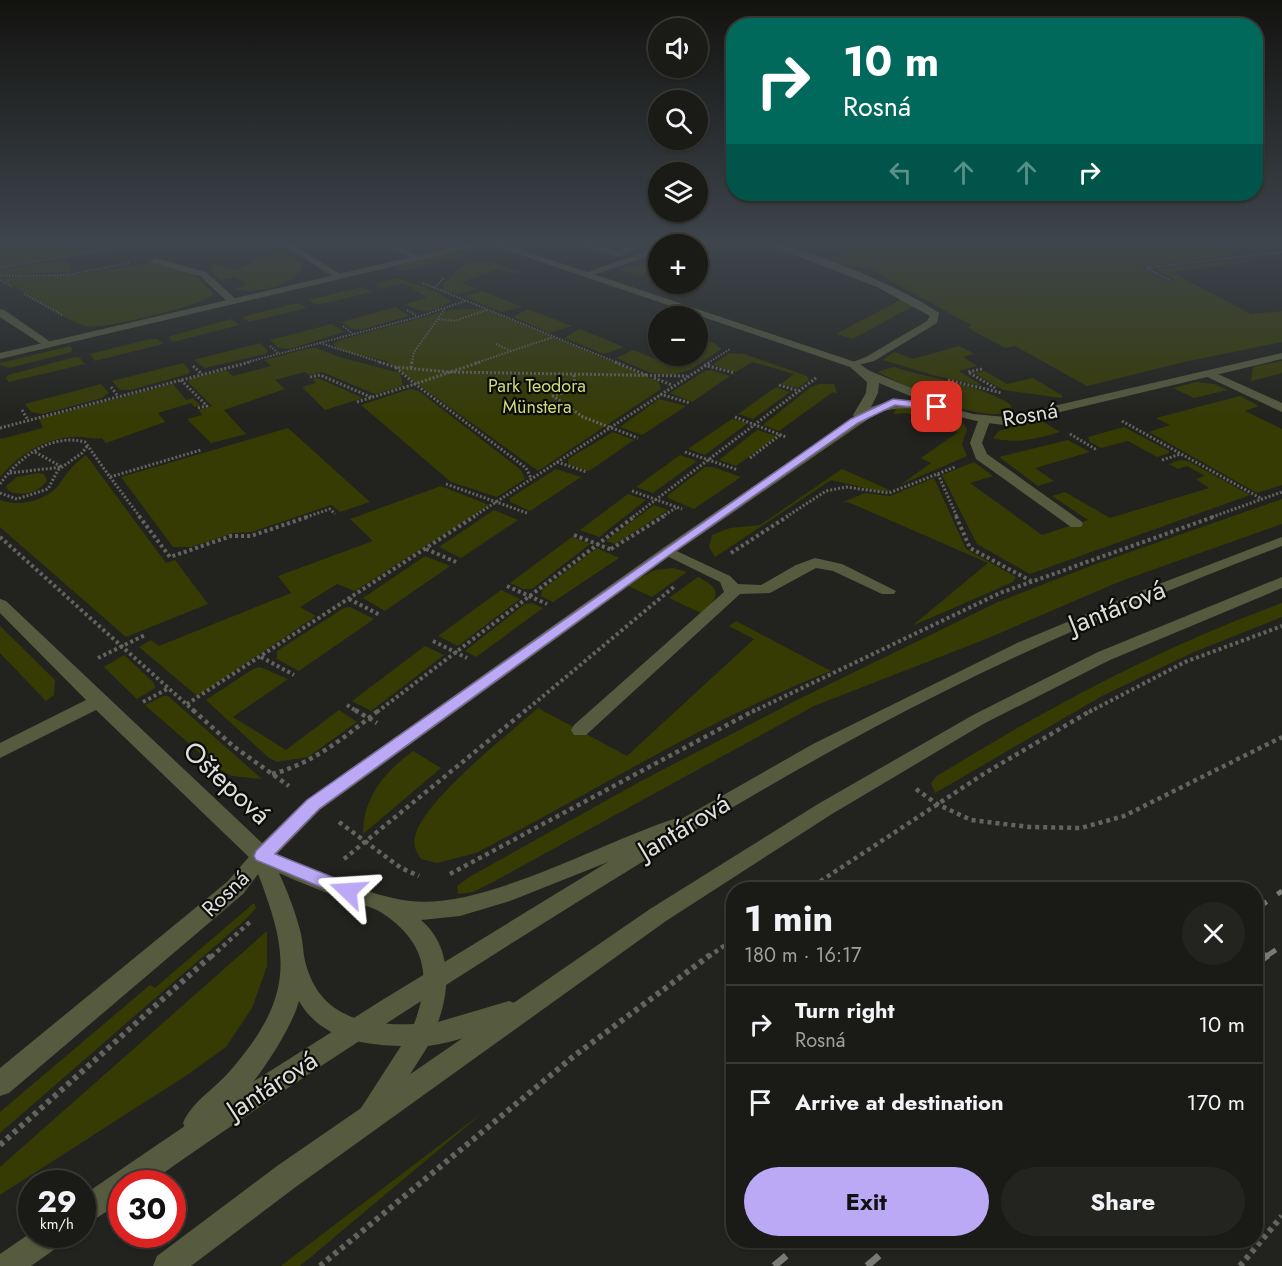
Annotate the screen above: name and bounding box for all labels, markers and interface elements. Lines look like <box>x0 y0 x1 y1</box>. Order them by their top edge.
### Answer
map controls <box>648 18 708 366</box>
button: sound <box>648 18 708 78</box>
text: 10 m <box>843 31 939 92</box>
icon: right <box>744 42 822 120</box>
text: Rosná <box>843 87 911 126</box>
button: search <box>648 90 708 150</box>
icon: left <box>884 156 917 189</box>
icon: ahead <box>947 156 980 189</box>
icon: ahead <box>1010 156 1043 189</box>
icon: right <box>1073 156 1106 189</box>
button: layers <box>648 162 708 222</box>
button: + <box>648 234 708 294</box>
button: − <box>648 306 708 366</box>
park label: Park Teodora Münstera <box>488 373 586 420</box>
pin <box>911 381 962 432</box>
icon: arrive <box>920 390 953 423</box>
street label: Rosná <box>1000 393 1060 435</box>
street label: Jantárová <box>1060 569 1171 645</box>
street label: Oštepová <box>175 732 280 833</box>
street label: Jantárová <box>628 784 737 871</box>
position arrow <box>316 859 380 923</box>
street label: Rosná <box>194 862 256 924</box>
text: 1 min <box>744 892 833 944</box>
button: close <box>1182 902 1245 965</box>
text: 180 m · 16:17 <box>744 941 862 970</box>
text: Turn right <box>795 994 895 1026</box>
icon: right <box>744 1008 777 1041</box>
text: 10 m <box>1198 1008 1245 1040</box>
text: Rosná <box>795 1026 845 1055</box>
street label: Jantárová <box>216 1041 325 1130</box>
icon: arrive <box>744 1086 777 1119</box>
text: Arrive at destination <box>795 1086 1004 1118</box>
text: 170 m <box>1187 1086 1245 1118</box>
button: Exit <box>744 1167 989 1236</box>
button: Share <box>1001 1167 1245 1236</box>
speed limit sign: 30 <box>108 1170 186 1248</box>
text: 29 <box>37 1180 77 1223</box>
text: km/h <box>40 1213 74 1235</box>

